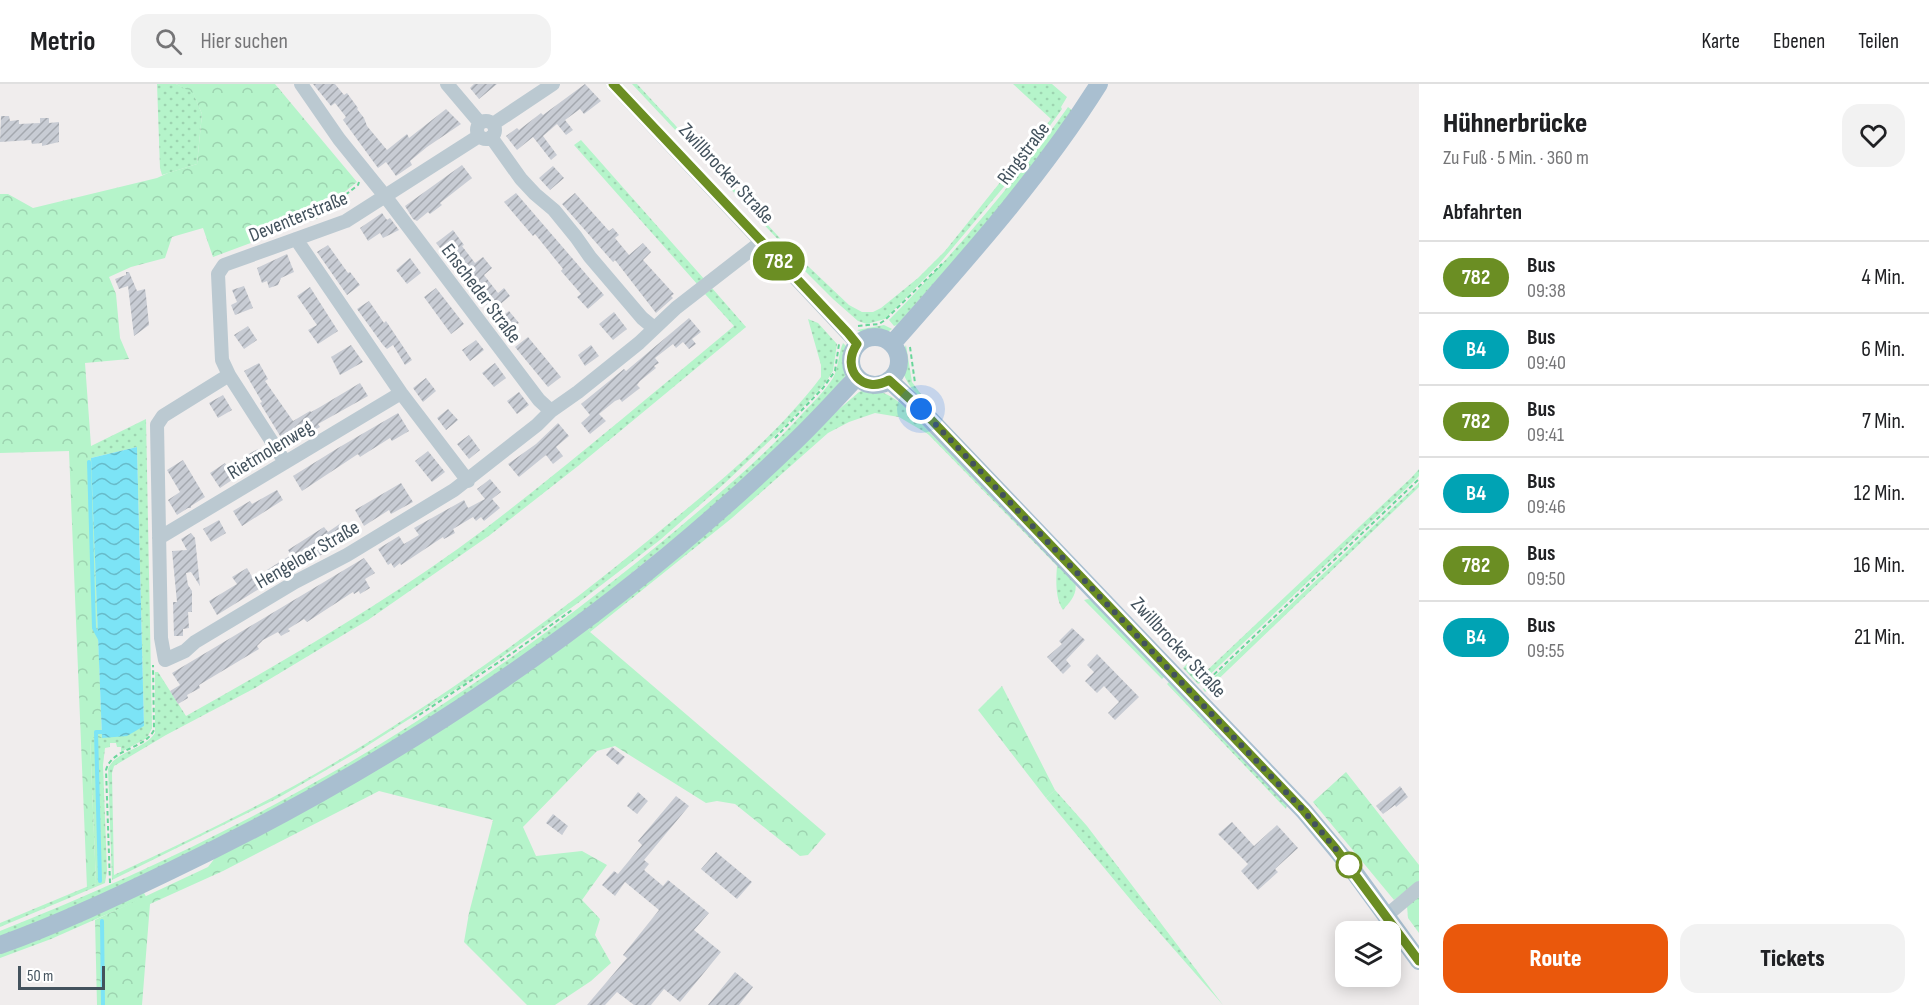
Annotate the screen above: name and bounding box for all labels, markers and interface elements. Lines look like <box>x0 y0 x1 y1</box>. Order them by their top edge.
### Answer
search box <box>131 14 551 68</box>
text: Metrio <box>30 25 95 58</box>
icon: search <box>152 25 185 58</box>
text: Hier suchen <box>200 28 288 55</box>
text: Karte <box>1702 29 1740 54</box>
text: Ebenen <box>1773 29 1825 54</box>
text: Teilen <box>1858 29 1899 54</box>
button: heart <box>1842 104 1905 167</box>
text: Hühnerbrücke <box>1443 107 1587 140</box>
street label: Ringstraße <box>992 117 1055 190</box>
street label: Zwillbrocker Straße <box>674 118 779 229</box>
text: Zu Fuß · 5 Min. · 360 m <box>1443 146 1589 170</box>
street label: Deventerstraße <box>246 186 351 248</box>
text: Abfahrten <box>1443 199 1522 226</box>
street label: Enscheder Straße <box>436 239 526 348</box>
line badge: 782 <box>744 242 814 280</box>
text: 782 <box>765 249 793 274</box>
text: Bus <box>1527 252 1556 279</box>
text: 4 Min. <box>1862 264 1905 291</box>
text: 782 <box>1462 265 1490 290</box>
text: 09:38 <box>1527 279 1566 303</box>
text: Bus <box>1527 324 1556 351</box>
text: 6 Min. <box>1861 336 1905 363</box>
text: B4 <box>1466 337 1486 362</box>
text: 09:40 <box>1527 351 1566 375</box>
your location <box>906 394 936 424</box>
text: Bus <box>1527 396 1556 423</box>
text: 7 Min. <box>1862 408 1905 435</box>
text: 782 <box>1462 409 1490 434</box>
street label: Rietmolenweg <box>223 415 318 485</box>
text: 09:41 <box>1527 423 1564 447</box>
text: Bus <box>1527 468 1556 495</box>
text: 12 Min. <box>1854 480 1905 507</box>
text: B4 <box>1466 481 1486 506</box>
text: 09:46 <box>1527 495 1566 519</box>
street label: Hengeloer Straße <box>251 515 364 594</box>
text: Bus <box>1527 540 1556 567</box>
text: 16 Min. <box>1853 552 1905 579</box>
text: 782 <box>1462 553 1490 578</box>
text: 09:50 <box>1527 567 1566 591</box>
street label: Zwillbrocker Straße <box>1126 592 1231 703</box>
text: Bus <box>1527 612 1556 639</box>
text: 21 Min. <box>1854 624 1905 651</box>
text: B4 <box>1466 625 1486 650</box>
text: 09:55 <box>1527 639 1565 663</box>
unlabelled marker <box>1336 852 1362 878</box>
map controls <box>1335 921 1401 987</box>
button: layers <box>1335 921 1401 987</box>
button: Route <box>1443 924 1668 993</box>
button: Tickets <box>1680 924 1905 993</box>
scale bar <box>18 963 105 990</box>
text: 50 m <box>27 967 53 986</box>

